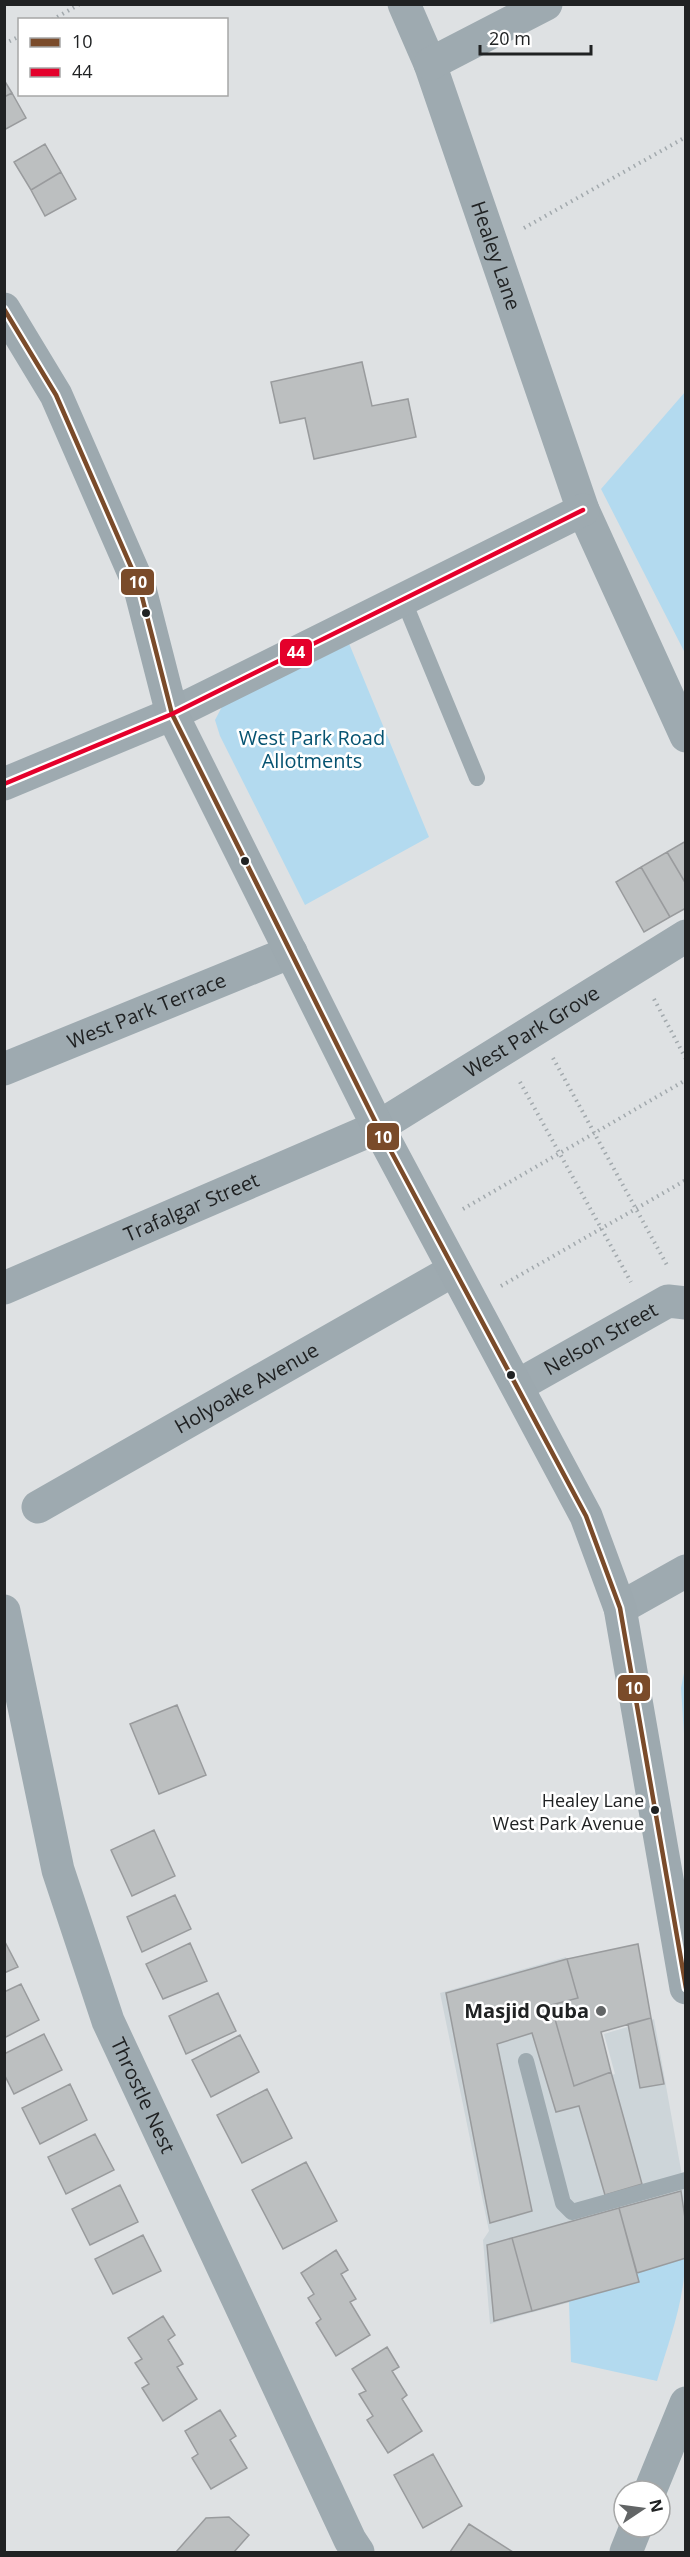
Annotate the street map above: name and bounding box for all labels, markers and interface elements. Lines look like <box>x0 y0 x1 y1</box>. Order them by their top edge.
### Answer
legend <box>18 18 228 96</box>
scale bar <box>480 18 591 56</box>
text: 20 m <box>489 26 531 50</box>
text: 10 <box>72 29 93 53</box>
text: 44 <box>72 59 93 83</box>
street label: Healey Lane <box>465 197 527 314</box>
line badge: 10 <box>120 568 155 596</box>
text: 10 <box>129 571 147 593</box>
unlabelled marker <box>140 607 152 619</box>
line badge: 44 <box>279 638 313 667</box>
text: 44 <box>287 641 305 663</box>
park label: West Park Road Allotments <box>239 724 385 774</box>
unlabelled marker <box>239 855 251 867</box>
street label: West Park Terrace <box>63 966 230 1055</box>
street label: West Park Grove <box>459 979 604 1084</box>
line badge: 10 <box>366 1122 400 1151</box>
text: 10 <box>374 1126 392 1148</box>
street label: Trafalgar Street <box>119 1166 263 1248</box>
street label: Nelson Street <box>539 1296 662 1381</box>
street label: Holyoake Avenue <box>169 1336 323 1439</box>
unlabelled marker <box>505 1369 517 1381</box>
line badge: 10 <box>617 1674 651 1702</box>
text: 10 <box>625 1677 643 1699</box>
place label: Healey Lane West Park Avenue <box>493 1788 644 1835</box>
marker: Healey Lane West Park Avenue <box>649 1804 661 1816</box>
place label: Masjid Quba <box>464 1997 589 2024</box>
marker: Masjid Quba <box>594 2004 608 2018</box>
street label: Throstle Nest <box>105 2033 182 2158</box>
north arrow <box>612 2479 672 2539</box>
text: N <box>644 2497 669 2514</box>

